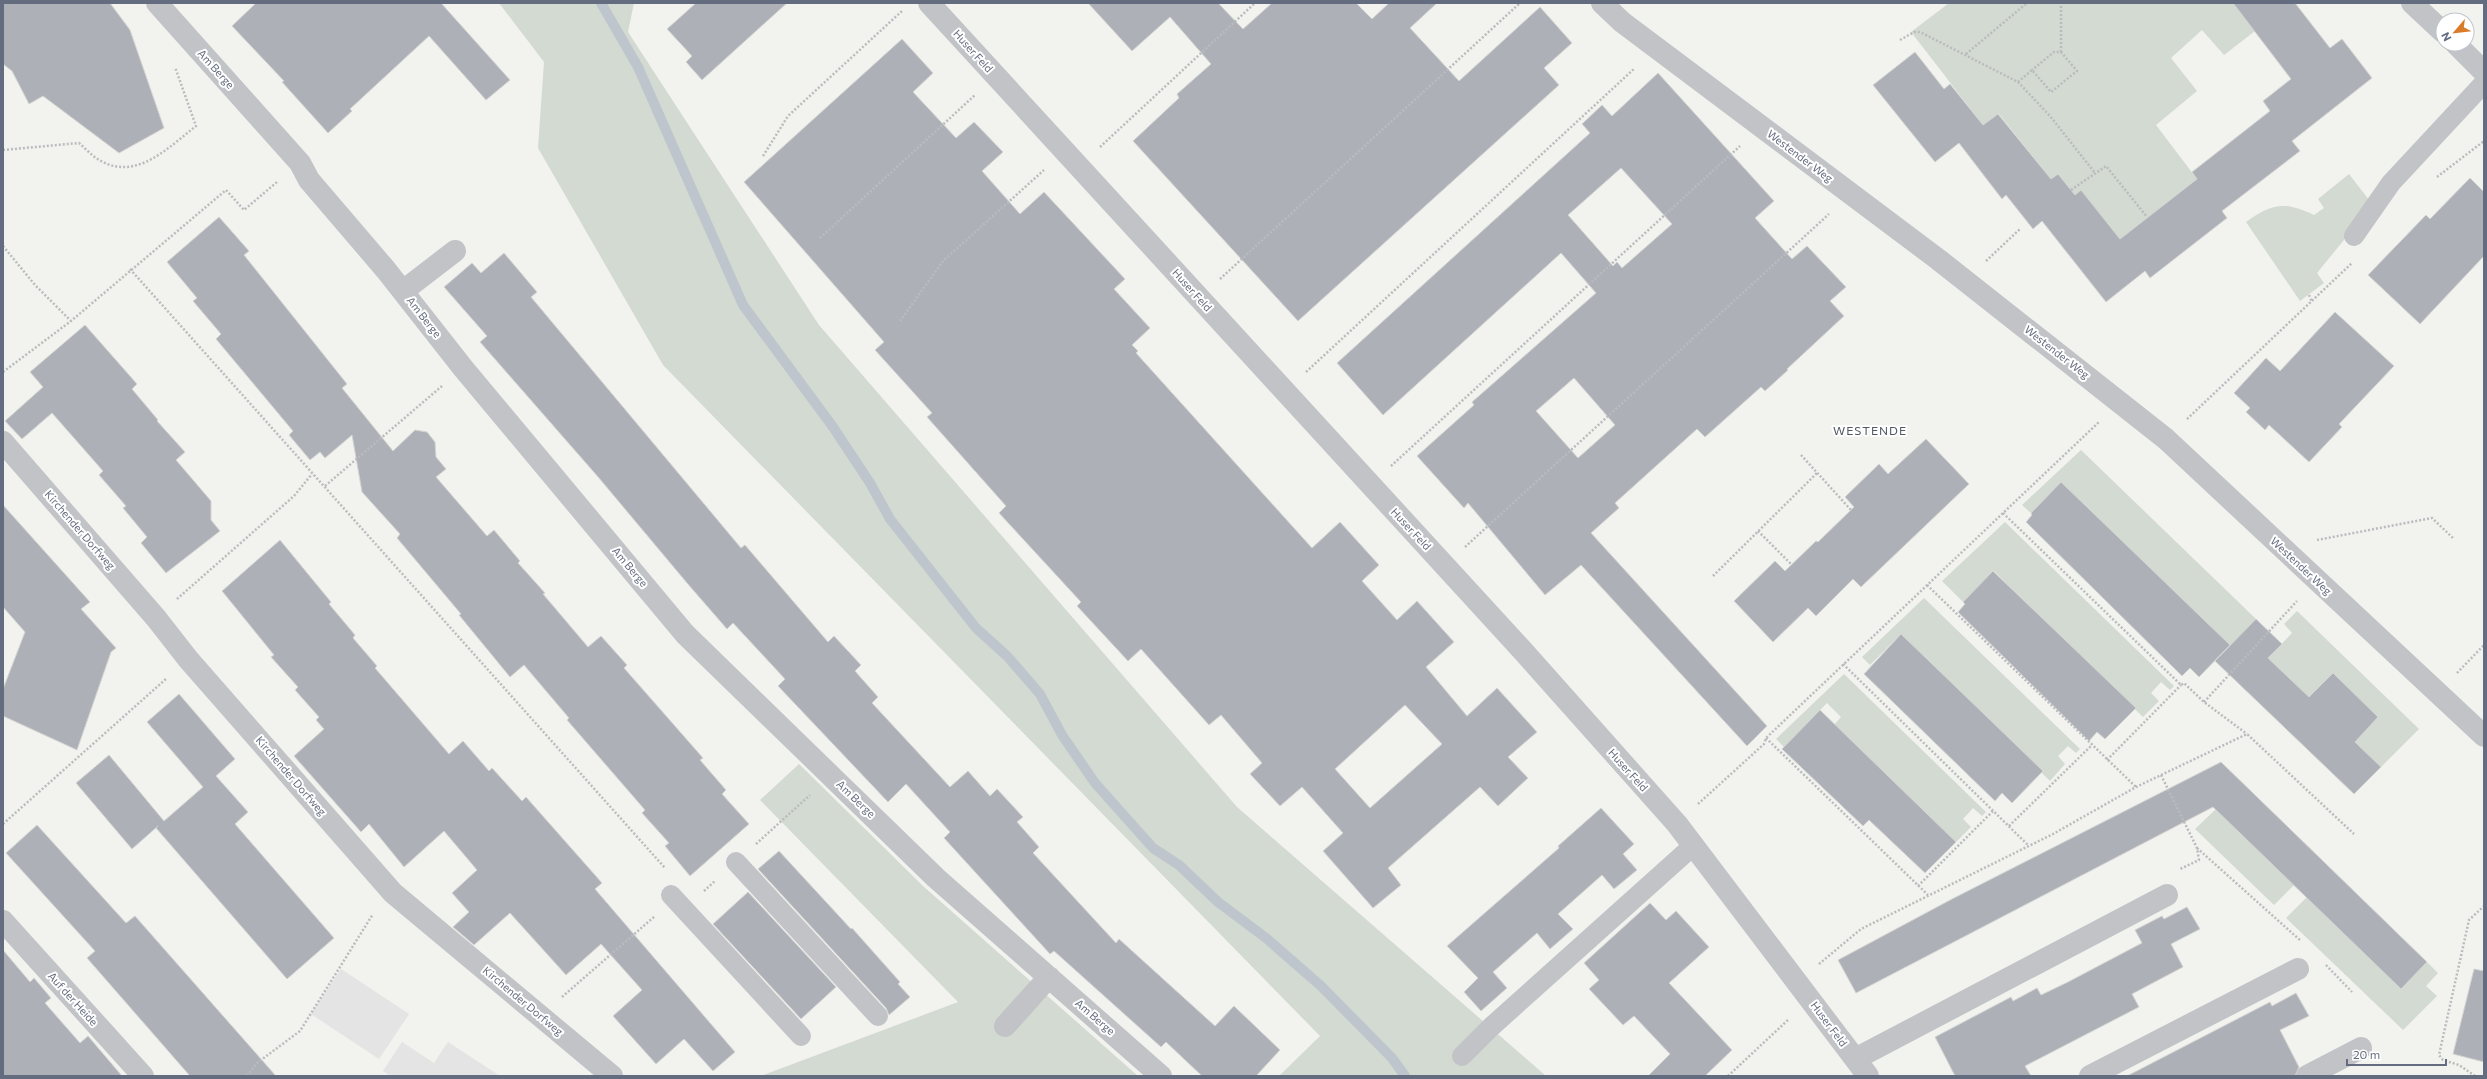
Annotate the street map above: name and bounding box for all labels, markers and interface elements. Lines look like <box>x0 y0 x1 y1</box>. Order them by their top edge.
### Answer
north arrow <box>2435 12 2475 52</box>
street label: Huser Feld <box>951 27 996 75</box>
text: N <box>2438 30 2453 44</box>
street label: Am Berge <box>195 46 237 91</box>
street label: Westender Weg <box>1765 127 1836 184</box>
street label: Huser Feld <box>1170 266 1215 314</box>
street label: Am Berge <box>404 294 444 340</box>
street label: Westender Weg <box>2022 322 2092 381</box>
district label: WESTENDE <box>1833 423 1907 437</box>
street label: Kirchender Dorfweg <box>42 487 118 572</box>
street label: Huser Feld <box>1389 505 1434 552</box>
street label: Westender Weg <box>2268 534 2335 597</box>
street label: Am Berge <box>610 544 651 589</box>
street label: Kirchender Dorfweg <box>253 733 329 818</box>
street label: Huser Feld <box>1606 746 1651 794</box>
street label: Am Berge <box>834 777 878 820</box>
street label: Kirchender Dorfweg <box>481 963 566 1038</box>
street label: Auf der Heide <box>46 969 101 1028</box>
street label: Am Berge <box>1073 996 1118 1037</box>
street label: Huser Feld <box>1808 999 1850 1049</box>
scale bar <box>2347 1041 2446 1067</box>
text: 20 m <box>2353 1047 2380 1061</box>

